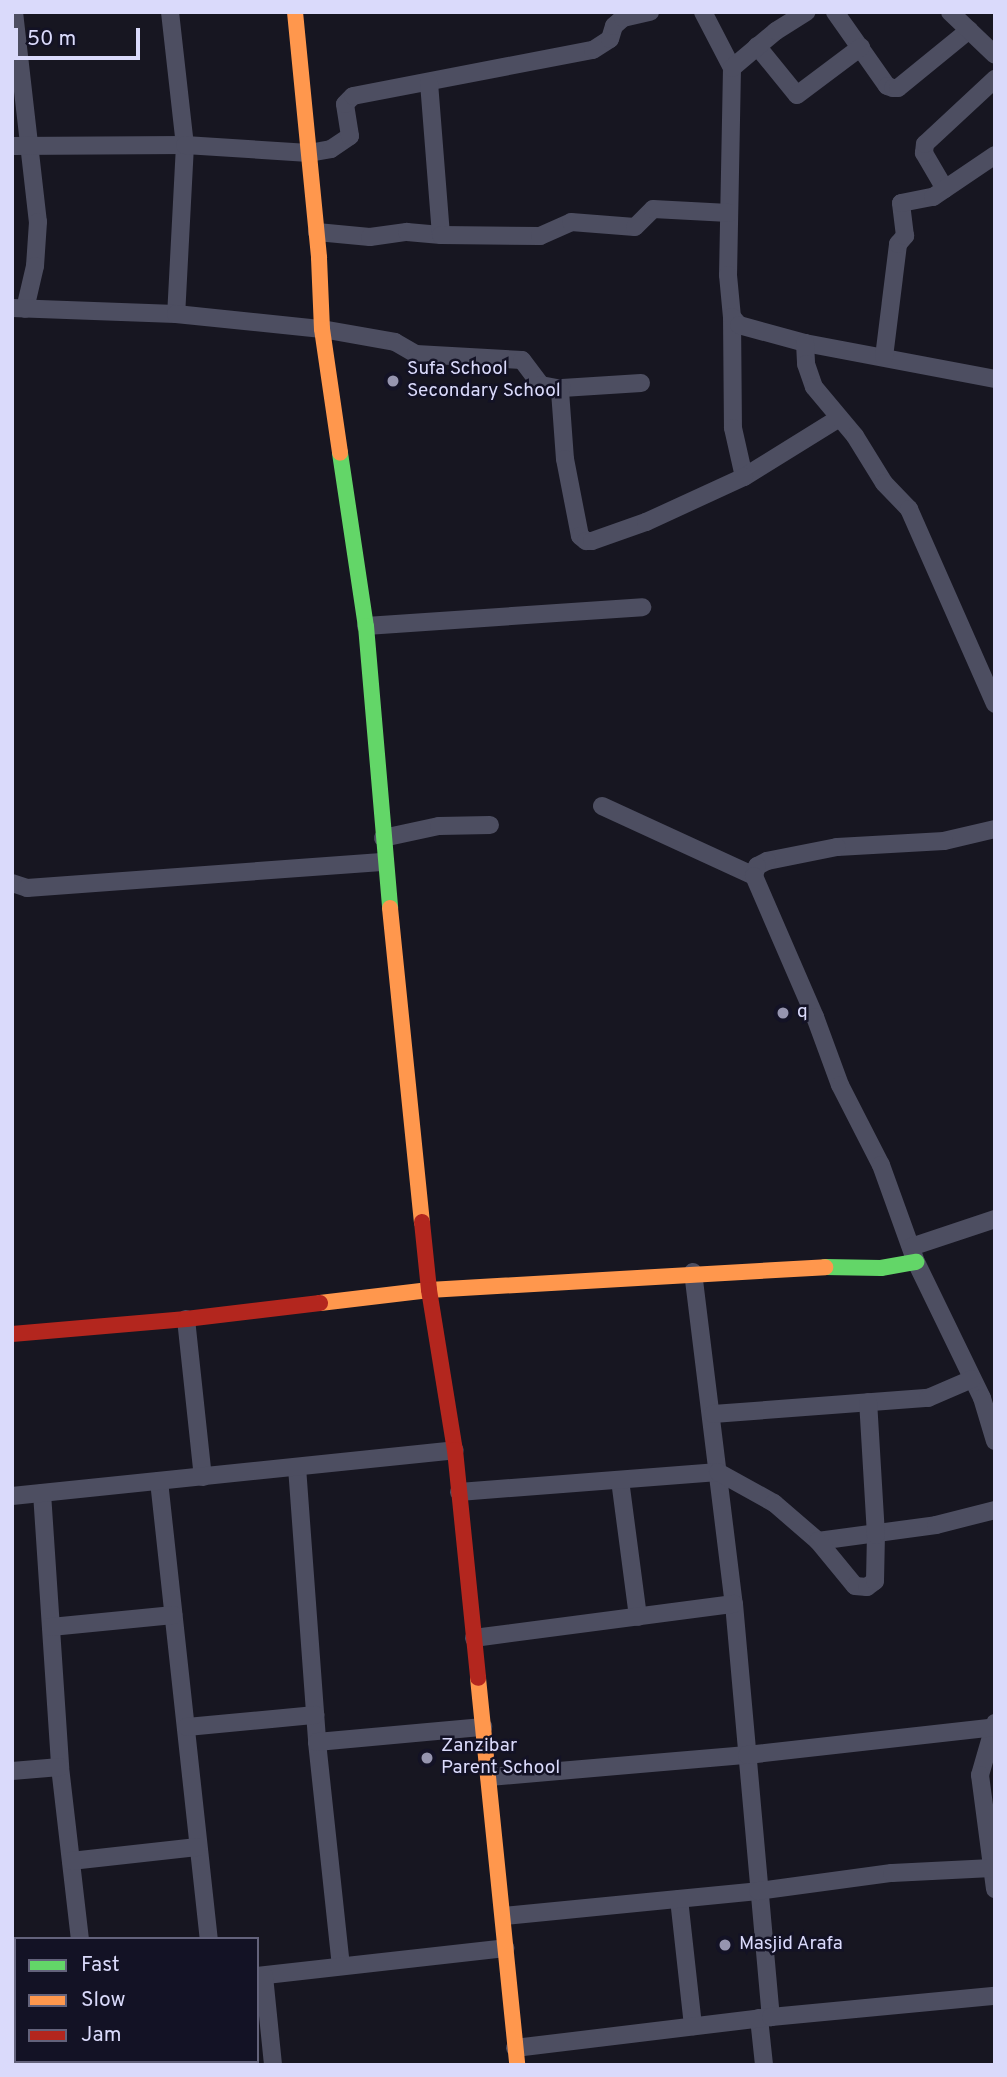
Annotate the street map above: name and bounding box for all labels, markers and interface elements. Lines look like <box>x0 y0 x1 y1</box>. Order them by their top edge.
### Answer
scale bar <box>18 14 144 58</box>
text: 50 m <box>27 26 76 53</box>
place label: Sufa School Secondary School <box>407 359 561 403</box>
marker: Sufa School Secondary School <box>385 373 401 389</box>
place label: q <box>797 1002 808 1024</box>
marker: q <box>775 1005 791 1021</box>
place label: Zanzibar Parent School <box>441 1736 560 1780</box>
marker: Zanzibar Parent School <box>419 1750 435 1766</box>
place label: Masjid Arafa <box>739 1934 844 1956</box>
legend <box>14 1937 259 2063</box>
marker: Masjid Arafa <box>717 1937 733 1953</box>
text: Fast <box>81 1952 120 1979</box>
text: Slow <box>81 1987 126 2014</box>
text: Jam <box>81 2022 122 2049</box>

